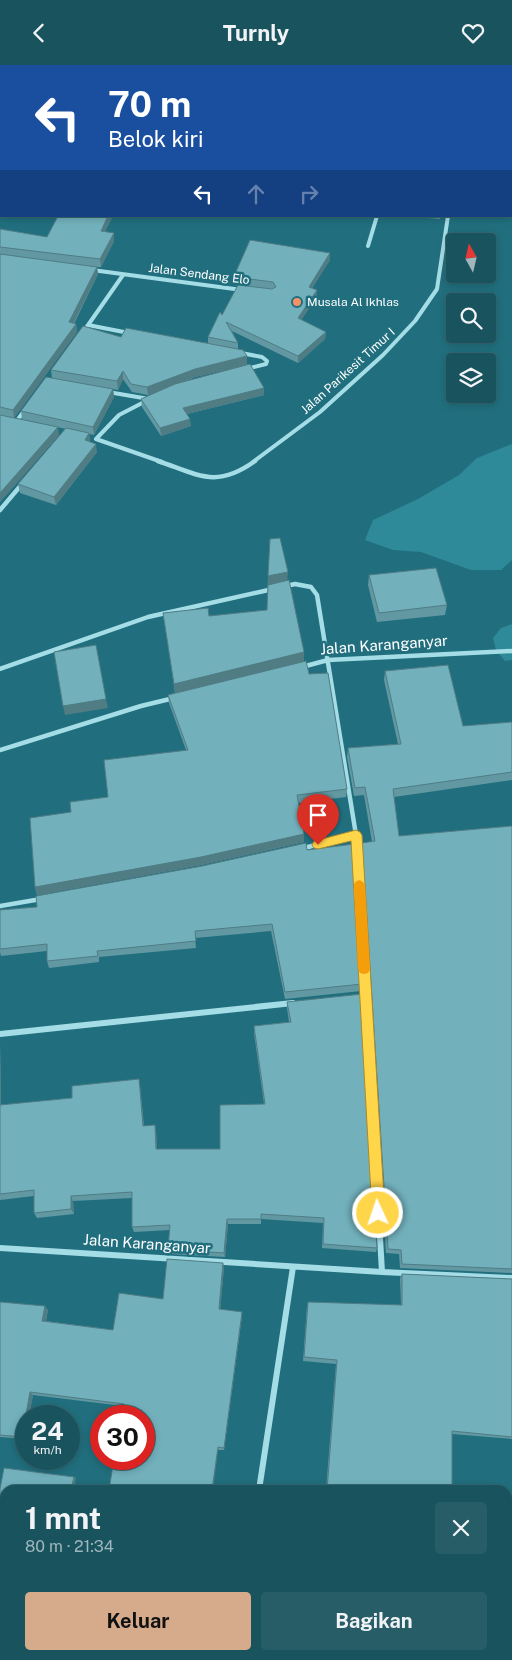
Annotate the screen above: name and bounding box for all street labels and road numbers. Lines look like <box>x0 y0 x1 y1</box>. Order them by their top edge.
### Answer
street label: Jalan Sendang Elo <box>148 261 250 287</box>
street label: Jalan Parikesit Timur I <box>298 325 398 417</box>
street label: Jalan Karanganyar <box>320 632 449 657</box>
street label: Jalan Karanganyar <box>83 1231 212 1256</box>

